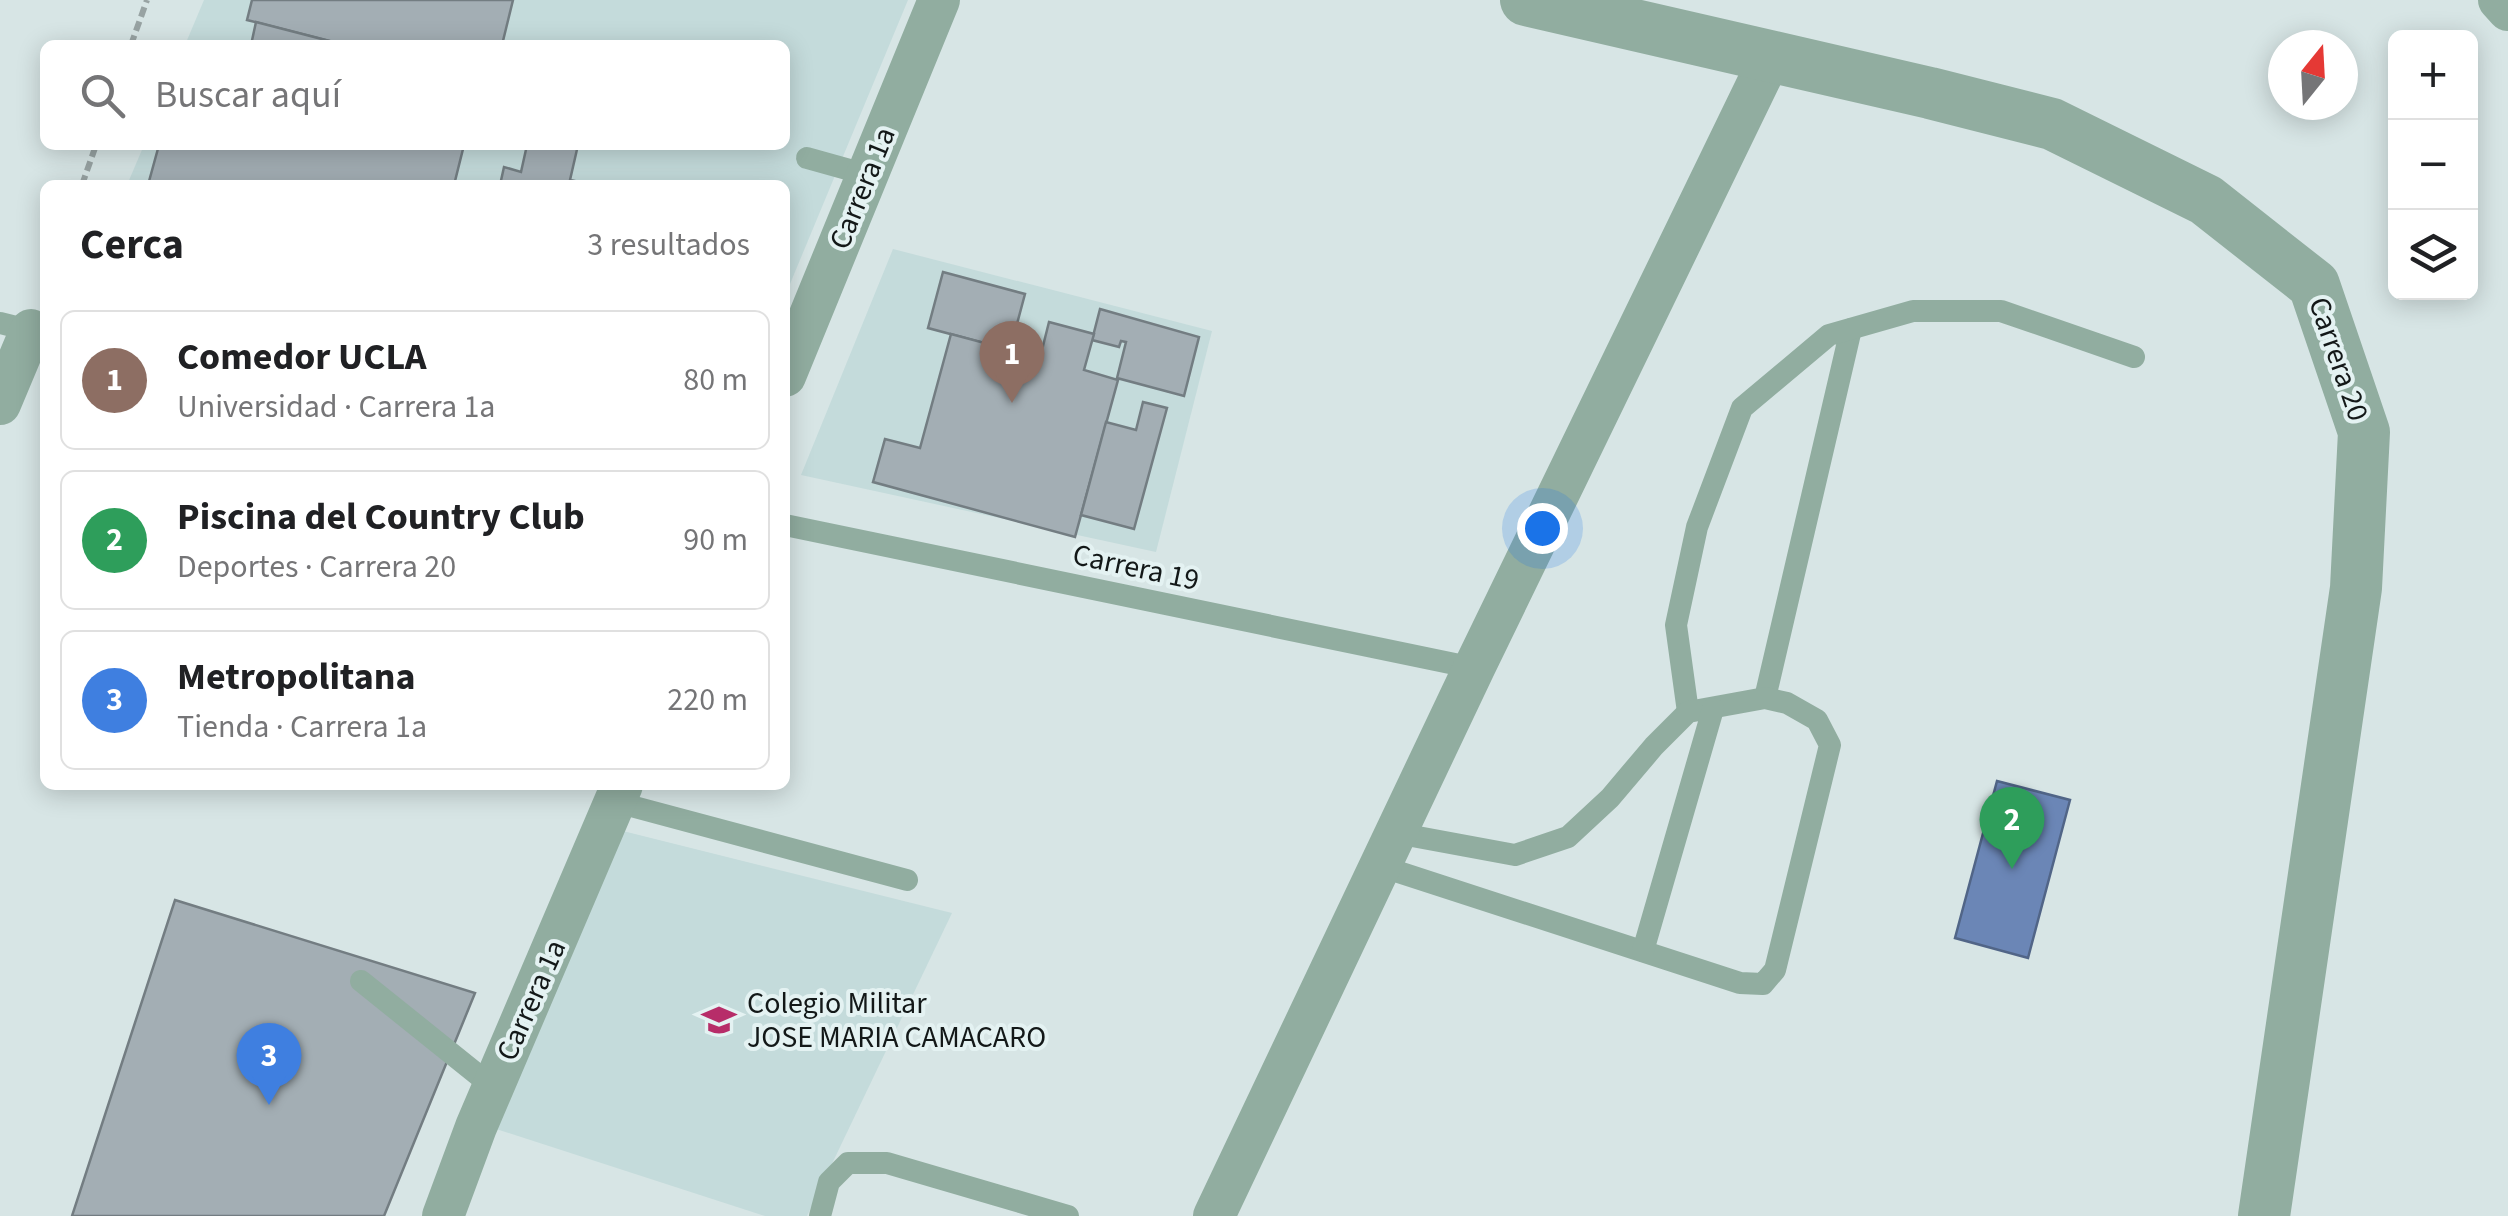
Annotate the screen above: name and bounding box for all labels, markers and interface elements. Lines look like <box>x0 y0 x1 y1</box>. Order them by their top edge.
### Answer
north arrow <box>2268 30 2358 120</box>
map controls <box>2388 30 2478 300</box>
button: + <box>2388 30 2478 120</box>
search box <box>40 40 790 150</box>
icon: search <box>75 68 130 123</box>
text: Buscar aquí <box>155 68 341 122</box>
button: − <box>2388 120 2478 210</box>
street label: Carrera 1a <box>818 121 906 256</box>
button: layers <box>2388 210 2478 300</box>
text: Cerca <box>80 215 184 275</box>
text: 3 resultados <box>587 222 750 268</box>
street label: Carrera 20 <box>2297 292 2380 427</box>
pin: 1 <box>980 320 1044 403</box>
text: Comedor UCLA <box>177 330 427 384</box>
text: 1 <box>106 357 123 403</box>
text: 80 m <box>683 357 748 403</box>
text: Universidad · Carrera 1a <box>177 384 495 430</box>
text: Piscina del Country Club <box>177 490 585 544</box>
your location <box>1517 503 1568 554</box>
text: 2 <box>106 517 123 563</box>
text: 90 m <box>683 517 748 563</box>
street label: Carrera 19 <box>1069 533 1203 602</box>
text: Deportes · Carrera 20 <box>177 544 456 590</box>
text: Metropolitana <box>177 650 415 704</box>
text: 3 <box>106 677 123 723</box>
text: 220 m <box>667 677 748 723</box>
text: Tienda · Carrera 1a <box>177 704 427 750</box>
pin: 2 <box>1980 786 2044 869</box>
street label: Carrera 1a <box>486 933 577 1068</box>
place label: Colegio Militar JOSE MARIA CAMACARO <box>747 982 1046 1059</box>
school or university icon: Colegio Militar JOSE MARIA CAMACARO <box>700 1001 738 1039</box>
pin: 3 <box>236 1022 302 1105</box>

